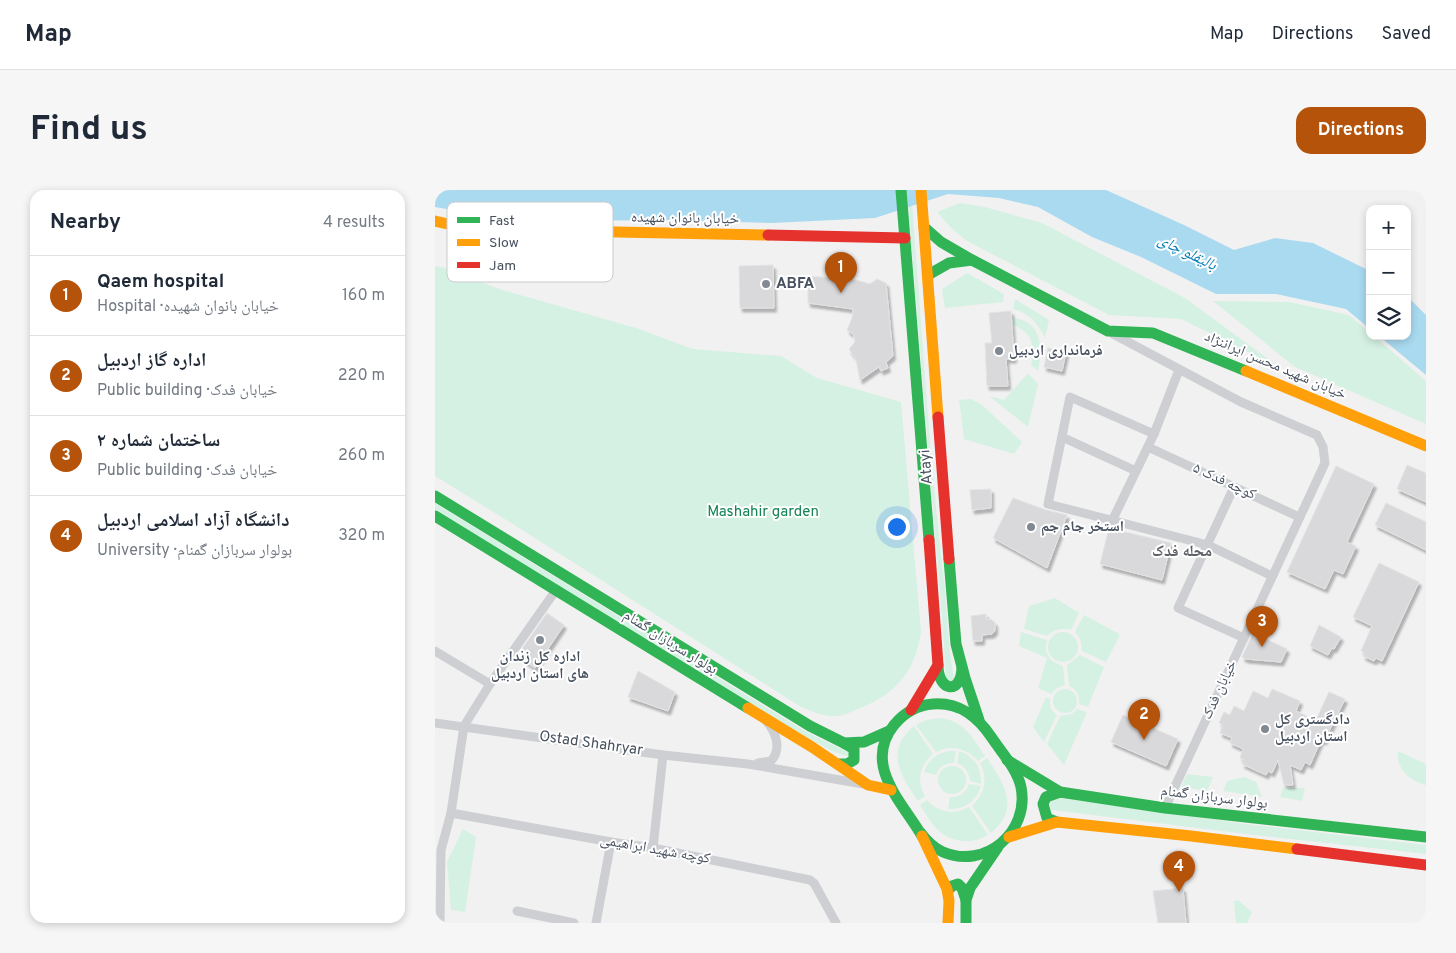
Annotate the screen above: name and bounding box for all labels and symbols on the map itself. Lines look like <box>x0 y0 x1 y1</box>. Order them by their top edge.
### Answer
legend <box>447 202 613 282</box>
street label: خیابان بانوان شهیده <box>631 209 740 229</box>
text: Fast <box>489 213 515 230</box>
water label: بالیقلو چای <box>1154 230 1220 276</box>
text: Slow <box>489 235 519 252</box>
pin: 1 <box>825 252 857 293</box>
text: Jam <box>489 258 516 275</box>
place label: ABFA <box>776 275 815 294</box>
marker: ABFA <box>760 278 772 290</box>
street label: خیابان شهید محسن ایراننژاد <box>1201 327 1349 405</box>
place label: فرمانداری اردبیل <box>1009 342 1103 361</box>
marker: فرمانداری اردبیل <box>993 345 1005 357</box>
street label: Atayi <box>916 449 938 485</box>
street label: کوچه فدک ۵ <box>1189 459 1259 505</box>
park label: Mashahir garden <box>707 503 819 522</box>
your location <box>884 514 910 540</box>
place label: استخر جام جم <box>1041 518 1124 537</box>
marker: استخر جام جم <box>1025 521 1037 533</box>
district label: محله فدک <box>1152 542 1212 562</box>
street label: بولوار سربازان گمنام <box>619 606 721 680</box>
pin: 3 <box>1246 606 1278 647</box>
marker: اداره کل زندان های استان اردبیل <box>534 634 546 646</box>
place label: اداره کل زندان های استان اردبیل <box>491 648 589 684</box>
street label: خیابان فدک <box>1198 657 1242 723</box>
pin: 2 <box>1128 699 1160 740</box>
place label: دادگستری کل استان اردبیل <box>1275 711 1350 747</box>
marker: دادگستری کل استان اردبیل <box>1259 723 1271 735</box>
street label: Ostad Shahryar <box>538 727 644 761</box>
street label: بولوار سربازان گمنام <box>1159 782 1269 814</box>
street label: کوچه شهید ابراهیمی <box>598 831 712 869</box>
pin: 4 <box>1163 851 1195 892</box>

